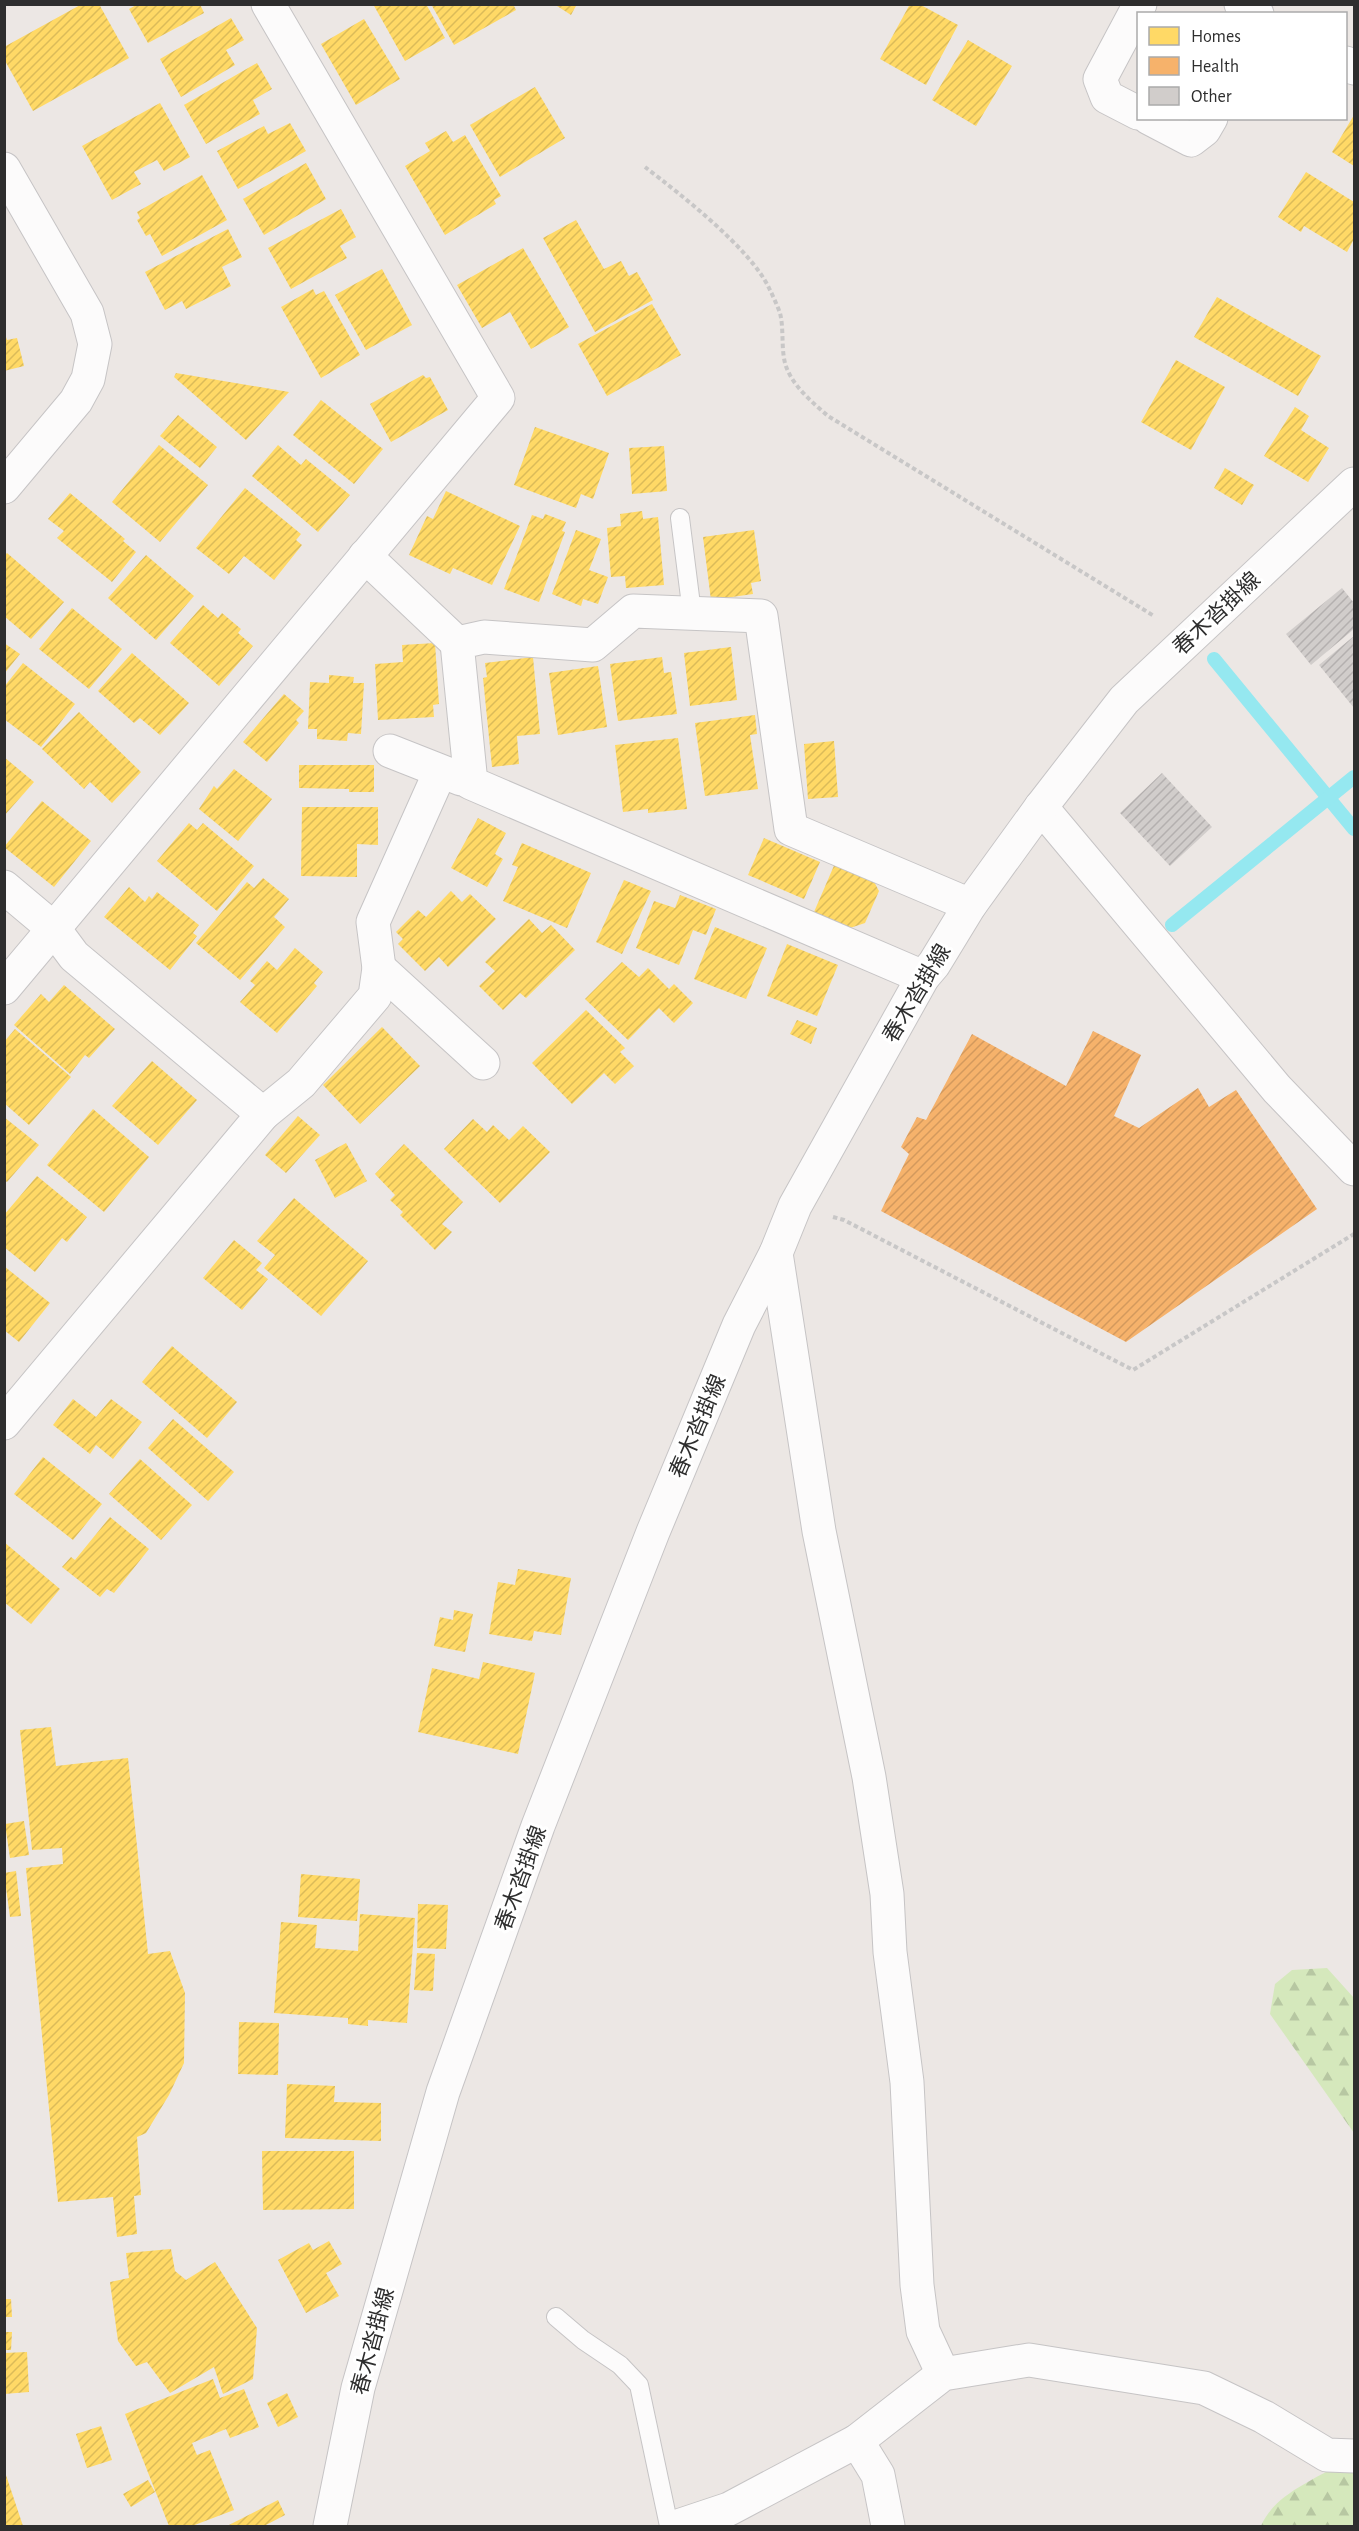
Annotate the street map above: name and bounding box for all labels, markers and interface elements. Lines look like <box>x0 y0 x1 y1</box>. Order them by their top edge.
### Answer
legend <box>1137 12 1347 120</box>
text: Homes <box>1191 28 1241 46</box>
text: Health <box>1191 58 1239 76</box>
text: Other <box>1191 88 1232 106</box>
street label: 春木沓掛線 <box>1168 567 1264 659</box>
street label: 春木沓掛線 <box>878 940 955 1046</box>
street label: 春木沓掛線 <box>665 1371 730 1481</box>
street label: 春木沓掛線 <box>491 1823 550 1934</box>
street label: 春木沓掛線 <box>347 2285 398 2397</box>

